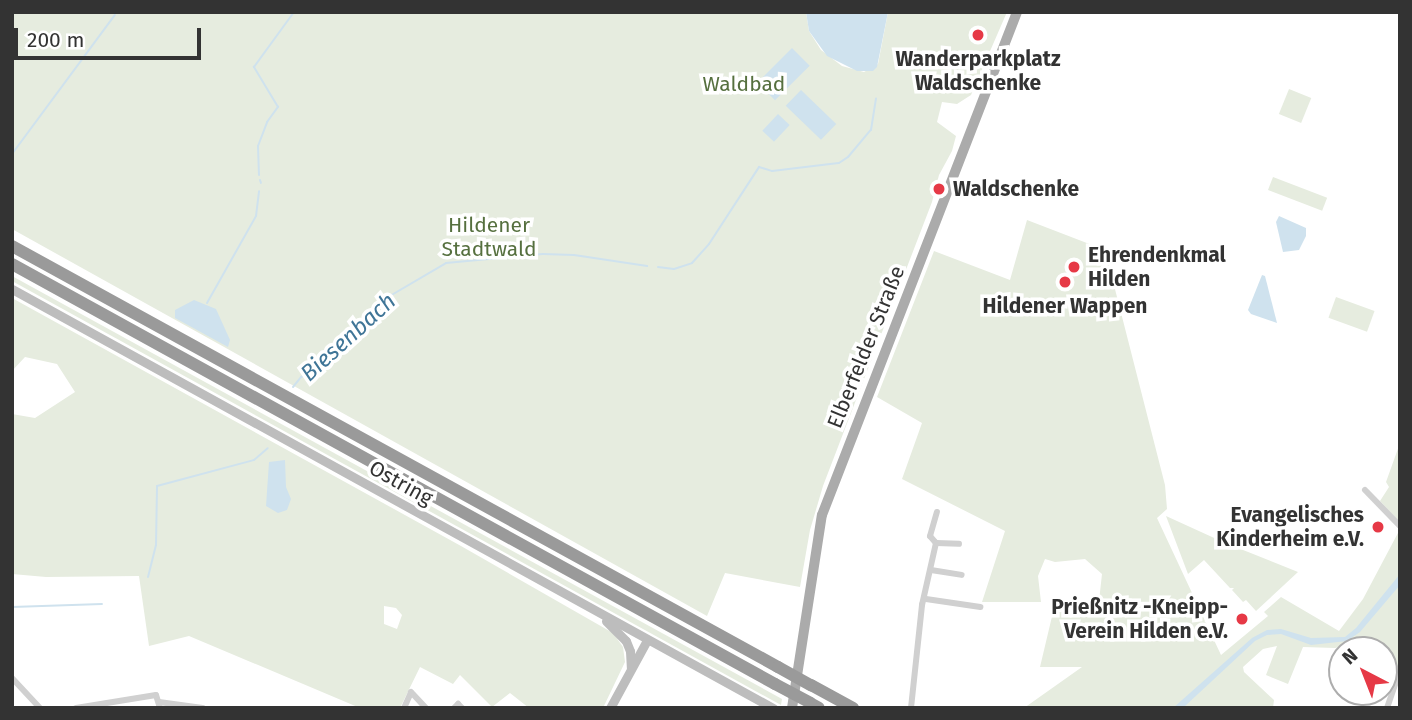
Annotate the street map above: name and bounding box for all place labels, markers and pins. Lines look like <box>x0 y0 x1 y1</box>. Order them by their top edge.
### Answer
marker: Wanderparkplatz Waldschenke <box>970 27 986 43</box>
place label: Wanderparkplatz Waldschenke <box>895 46 1061 96</box>
place label: Waldschenke <box>953 176 1079 202</box>
marker: Waldschenke <box>931 181 947 197</box>
place label: Ehrendenkmal Hilden <box>1088 242 1226 292</box>
marker: Ehrendenkmal Hilden <box>1066 259 1082 275</box>
marker: Hildener Wappen <box>1057 274 1073 290</box>
place label: Hildener Wappen <box>983 293 1147 319</box>
place label: Evangelisches Kinderheim e.V. <box>1216 502 1364 552</box>
marker: Evangelisches Kinderheim e.V. <box>1370 519 1386 535</box>
place label: Prießnitz -Kneipp- Verein Hilden e.V. <box>1051 594 1228 644</box>
marker: Prießnitz -Kneipp- Verein Hilden e.V. <box>1234 611 1250 627</box>

